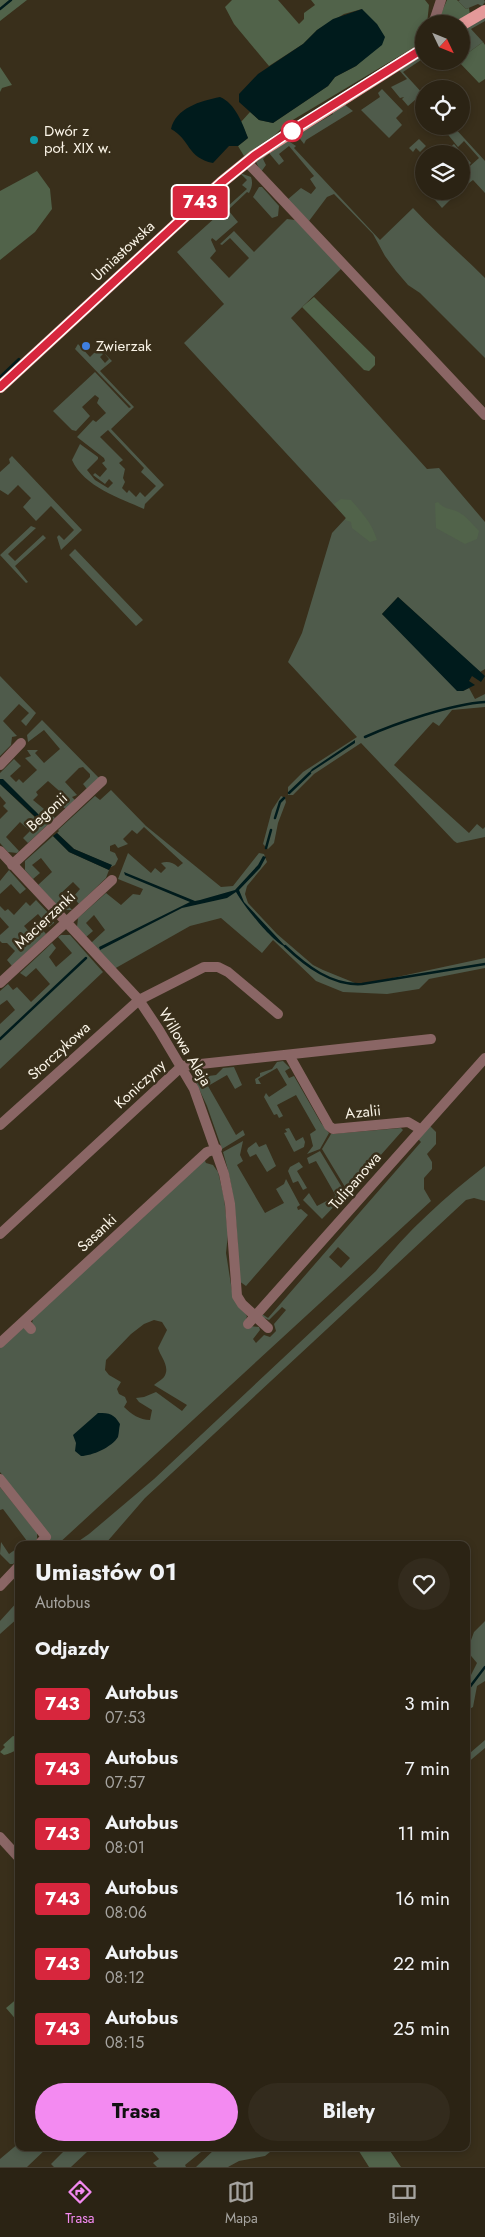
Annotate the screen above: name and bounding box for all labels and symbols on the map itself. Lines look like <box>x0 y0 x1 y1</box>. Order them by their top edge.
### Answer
north arrow <box>415 15 470 70</box>
place label: Dwór z poł. XIX w. <box>44 120 112 159</box>
unlabelled marker <box>281 120 303 142</box>
marker: Dwór z poł. XIX w. <box>28 134 40 146</box>
line badge: 743 <box>171 186 229 218</box>
street label: Umiastowska <box>86 216 160 286</box>
place label: Zwierzak <box>96 335 152 357</box>
marker: Zwierzak <box>80 340 92 352</box>
street label: Begonii <box>22 788 72 836</box>
street label: Macierzanki <box>10 886 80 954</box>
street label: Willowa Aleja <box>153 1004 217 1090</box>
street label: Storczykowa <box>23 1017 95 1085</box>
street label: Koniczyny <box>109 1054 171 1114</box>
street label: Azalii <box>344 1099 382 1125</box>
street label: Tulipanowa <box>324 1147 386 1215</box>
street label: Sasanki <box>72 1209 122 1257</box>

